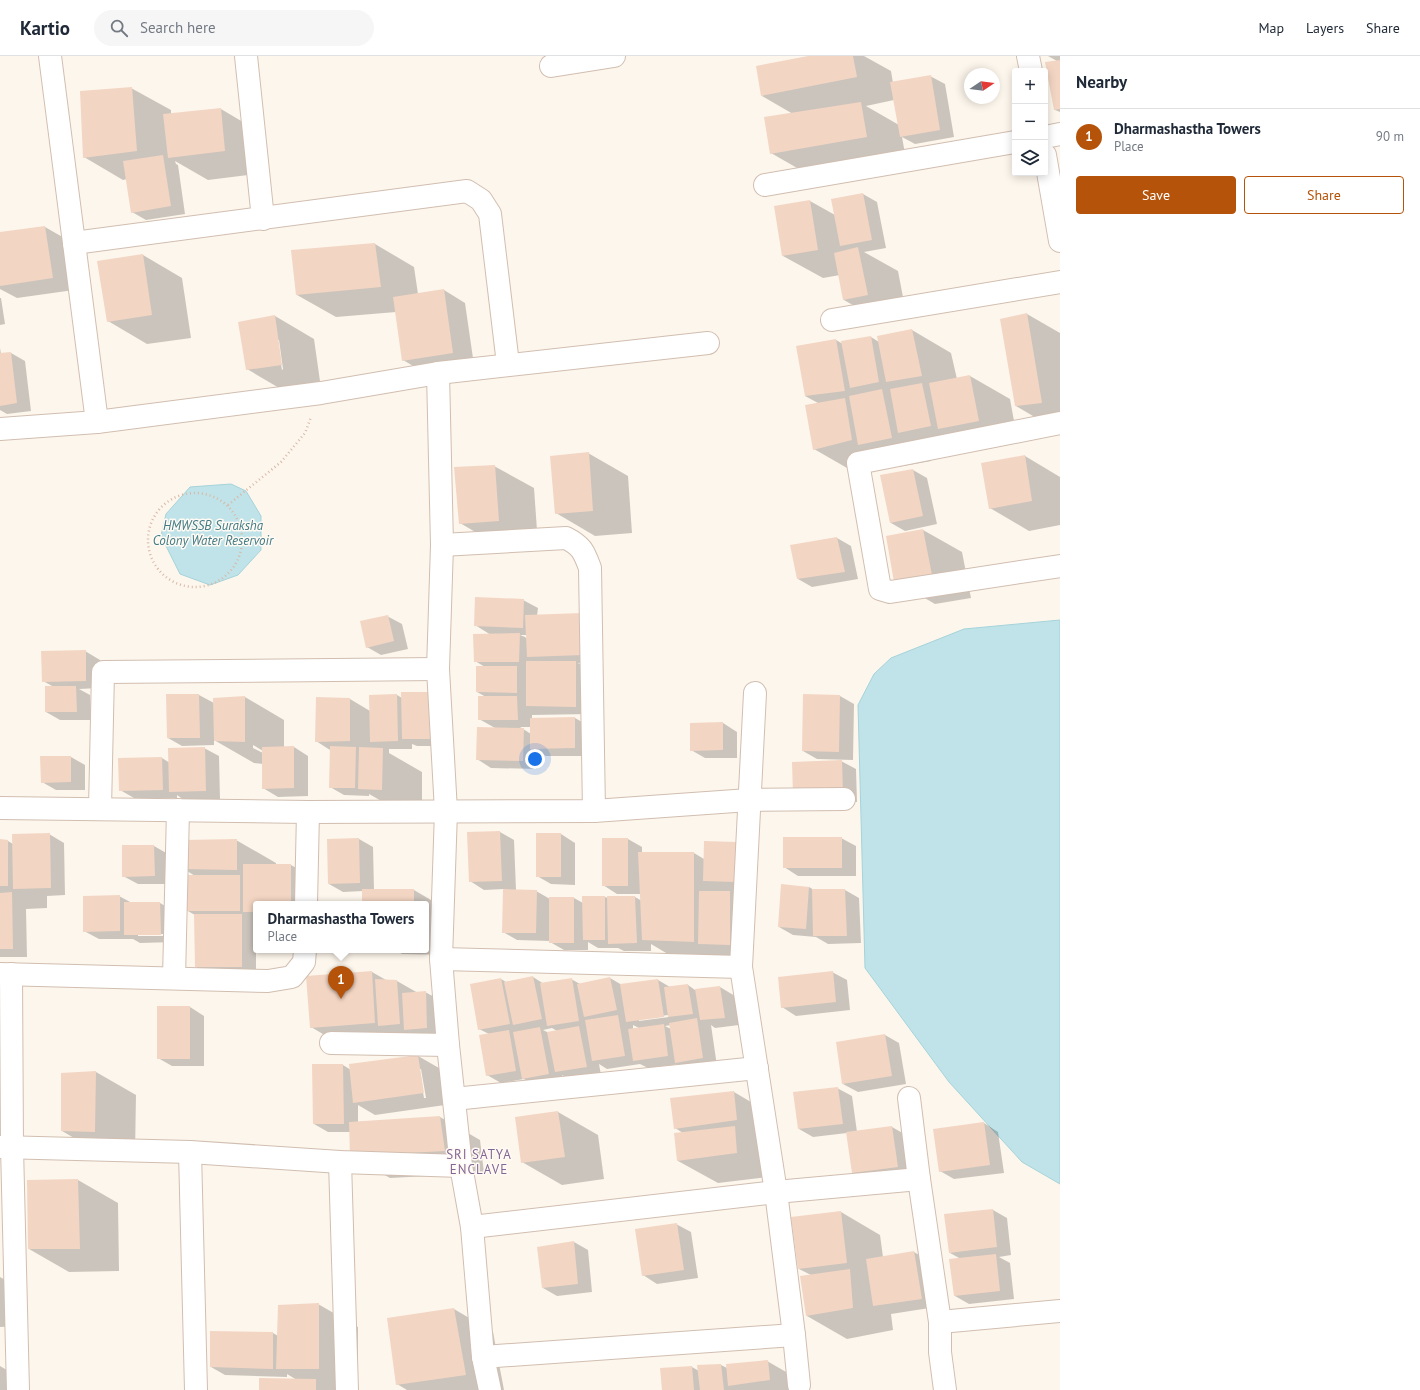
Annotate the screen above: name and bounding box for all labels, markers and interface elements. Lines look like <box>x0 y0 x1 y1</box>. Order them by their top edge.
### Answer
search box <box>94 10 374 46</box>
text: Kartio <box>20 16 70 40</box>
icon: search <box>108 17 130 39</box>
text: Search here <box>140 18 216 37</box>
text: Map <box>1258 19 1284 37</box>
text: Layers <box>1306 19 1344 37</box>
text: Share <box>1366 19 1400 37</box>
north arrow <box>964 68 1000 104</box>
map controls <box>1012 68 1048 176</box>
button: + <box>1012 68 1048 104</box>
text: Nearby <box>1076 71 1127 93</box>
button: − <box>1012 104 1048 140</box>
text: Dharmashastha Towers <box>1114 119 1261 138</box>
text: 1 <box>1085 128 1093 145</box>
text: 90 m <box>1376 128 1404 145</box>
text: Place <box>1114 138 1144 155</box>
button: layers <box>1012 140 1048 176</box>
button: Save <box>1076 176 1236 214</box>
button: Share <box>1244 176 1404 214</box>
water label: HMWSSB Suraksha Colony Water Reservoir <box>153 517 274 549</box>
your location <box>525 749 545 769</box>
popup <box>253 901 429 953</box>
text: Dharmashastha Towers <box>268 909 414 928</box>
text: Place <box>268 928 297 945</box>
pin: 1 <box>328 966 354 999</box>
district label: SRI SATYA ENCLAVE <box>446 1146 512 1178</box>

